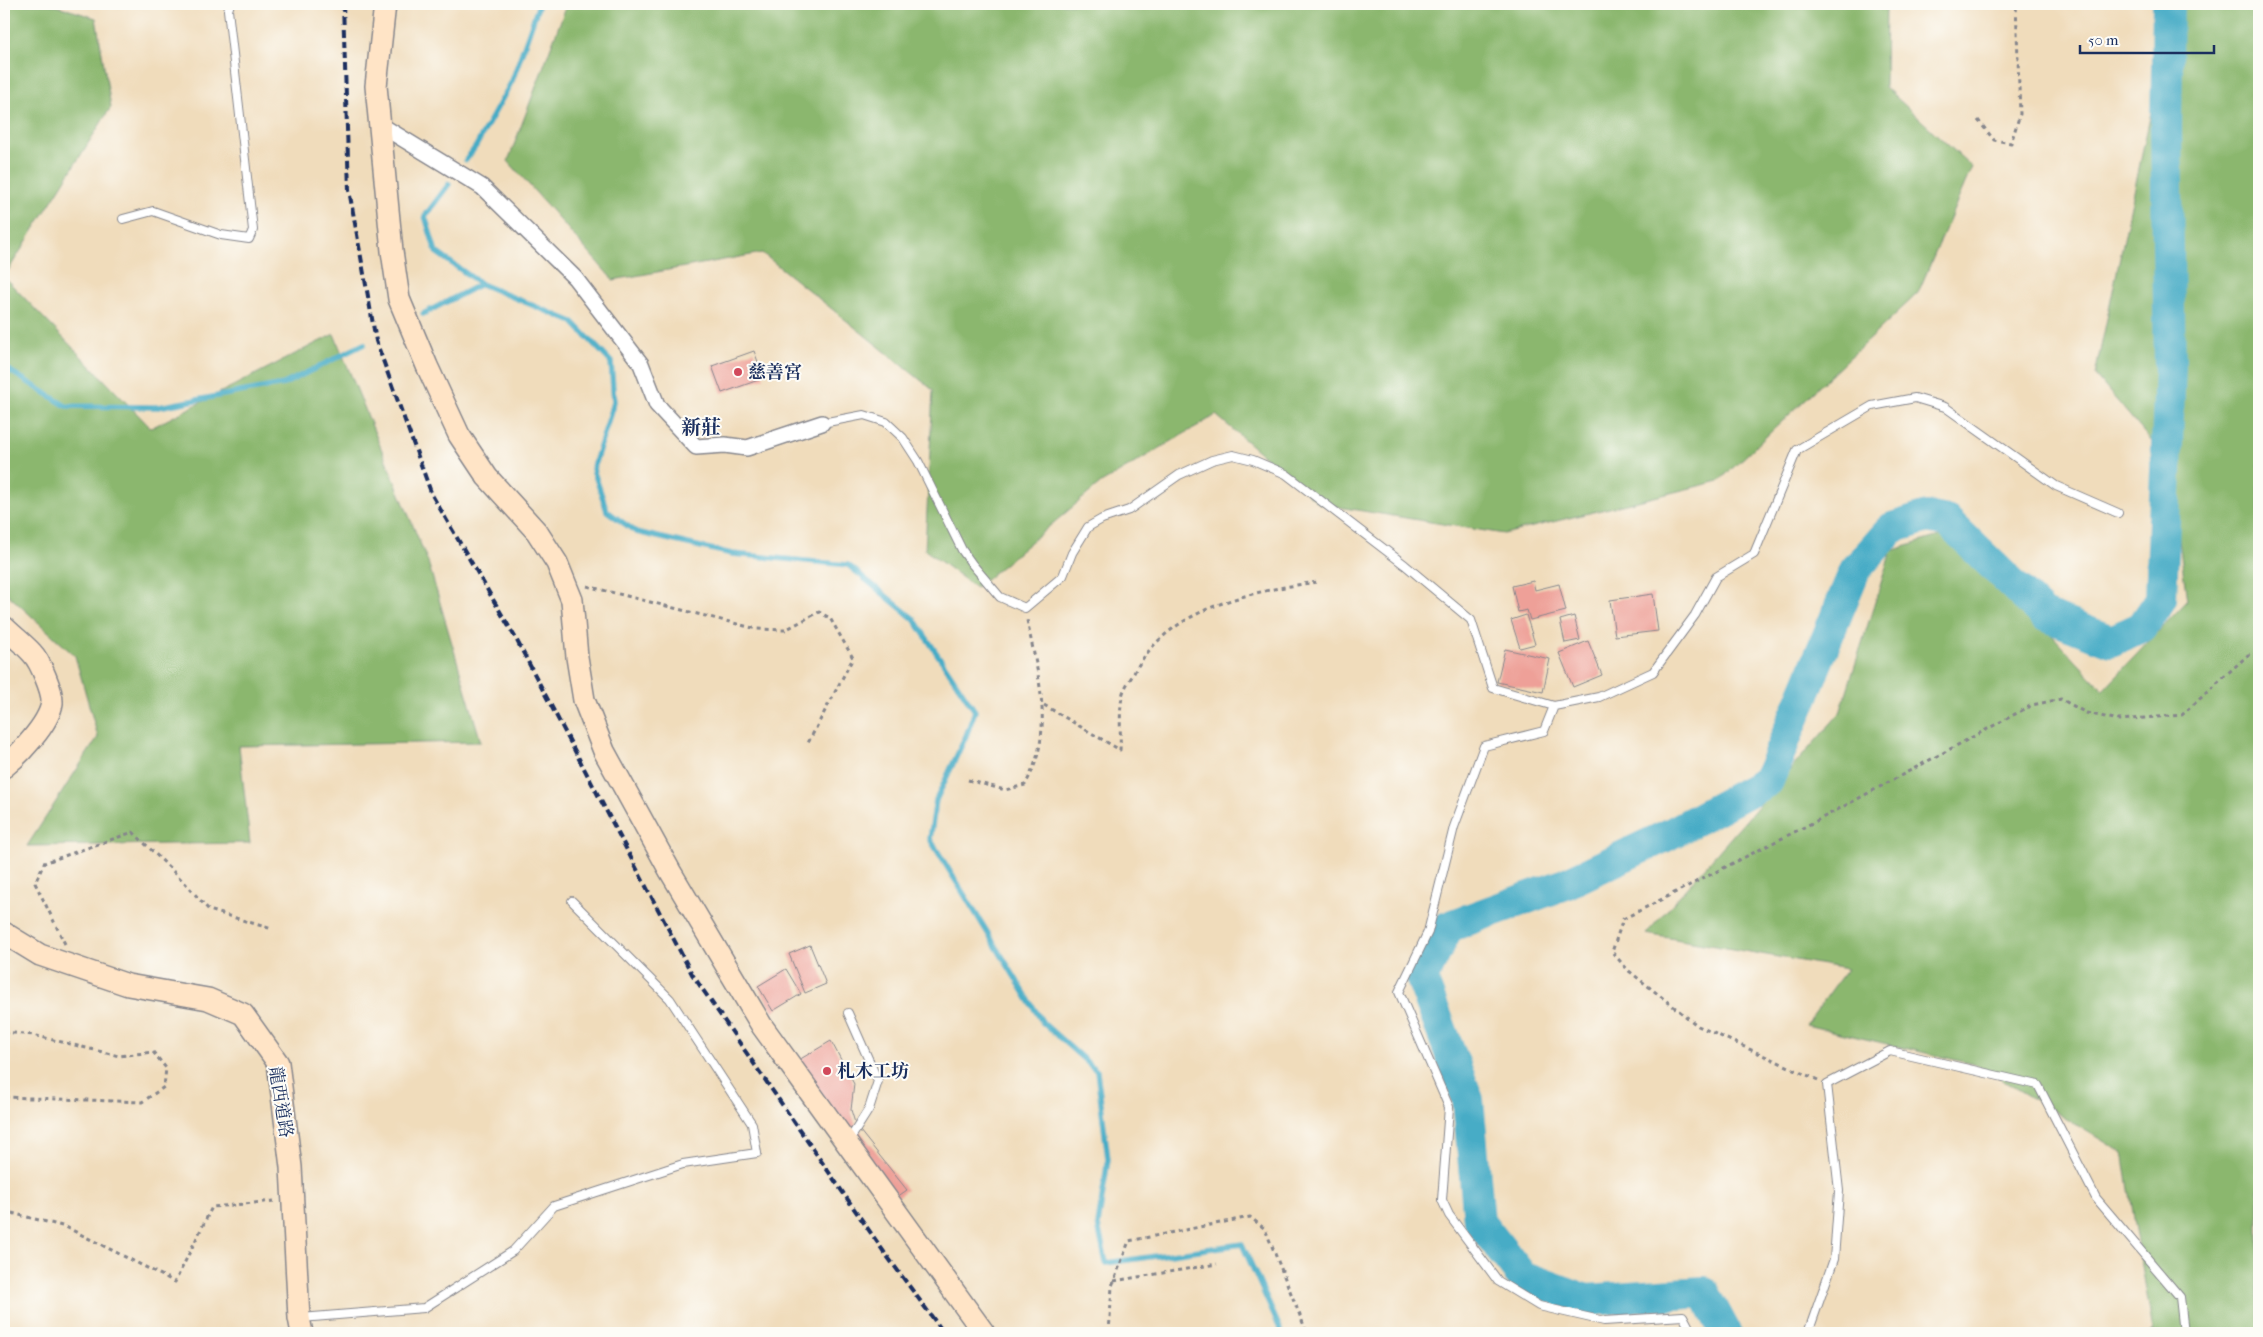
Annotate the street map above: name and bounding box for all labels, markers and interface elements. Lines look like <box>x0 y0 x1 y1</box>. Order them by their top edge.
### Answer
scale bar <box>2080 22 2214 54</box>
text: 50 m <box>2088 31 2119 49</box>
place label: 慈善宮 <box>748 362 802 383</box>
marker: 慈善宮 <box>732 366 744 378</box>
district label: 新莊 <box>681 416 721 439</box>
place label: 札木工坊 <box>837 1061 909 1082</box>
street label: 龍西道路 <box>265 1065 297 1139</box>
marker: 札木工坊 <box>821 1065 833 1077</box>

